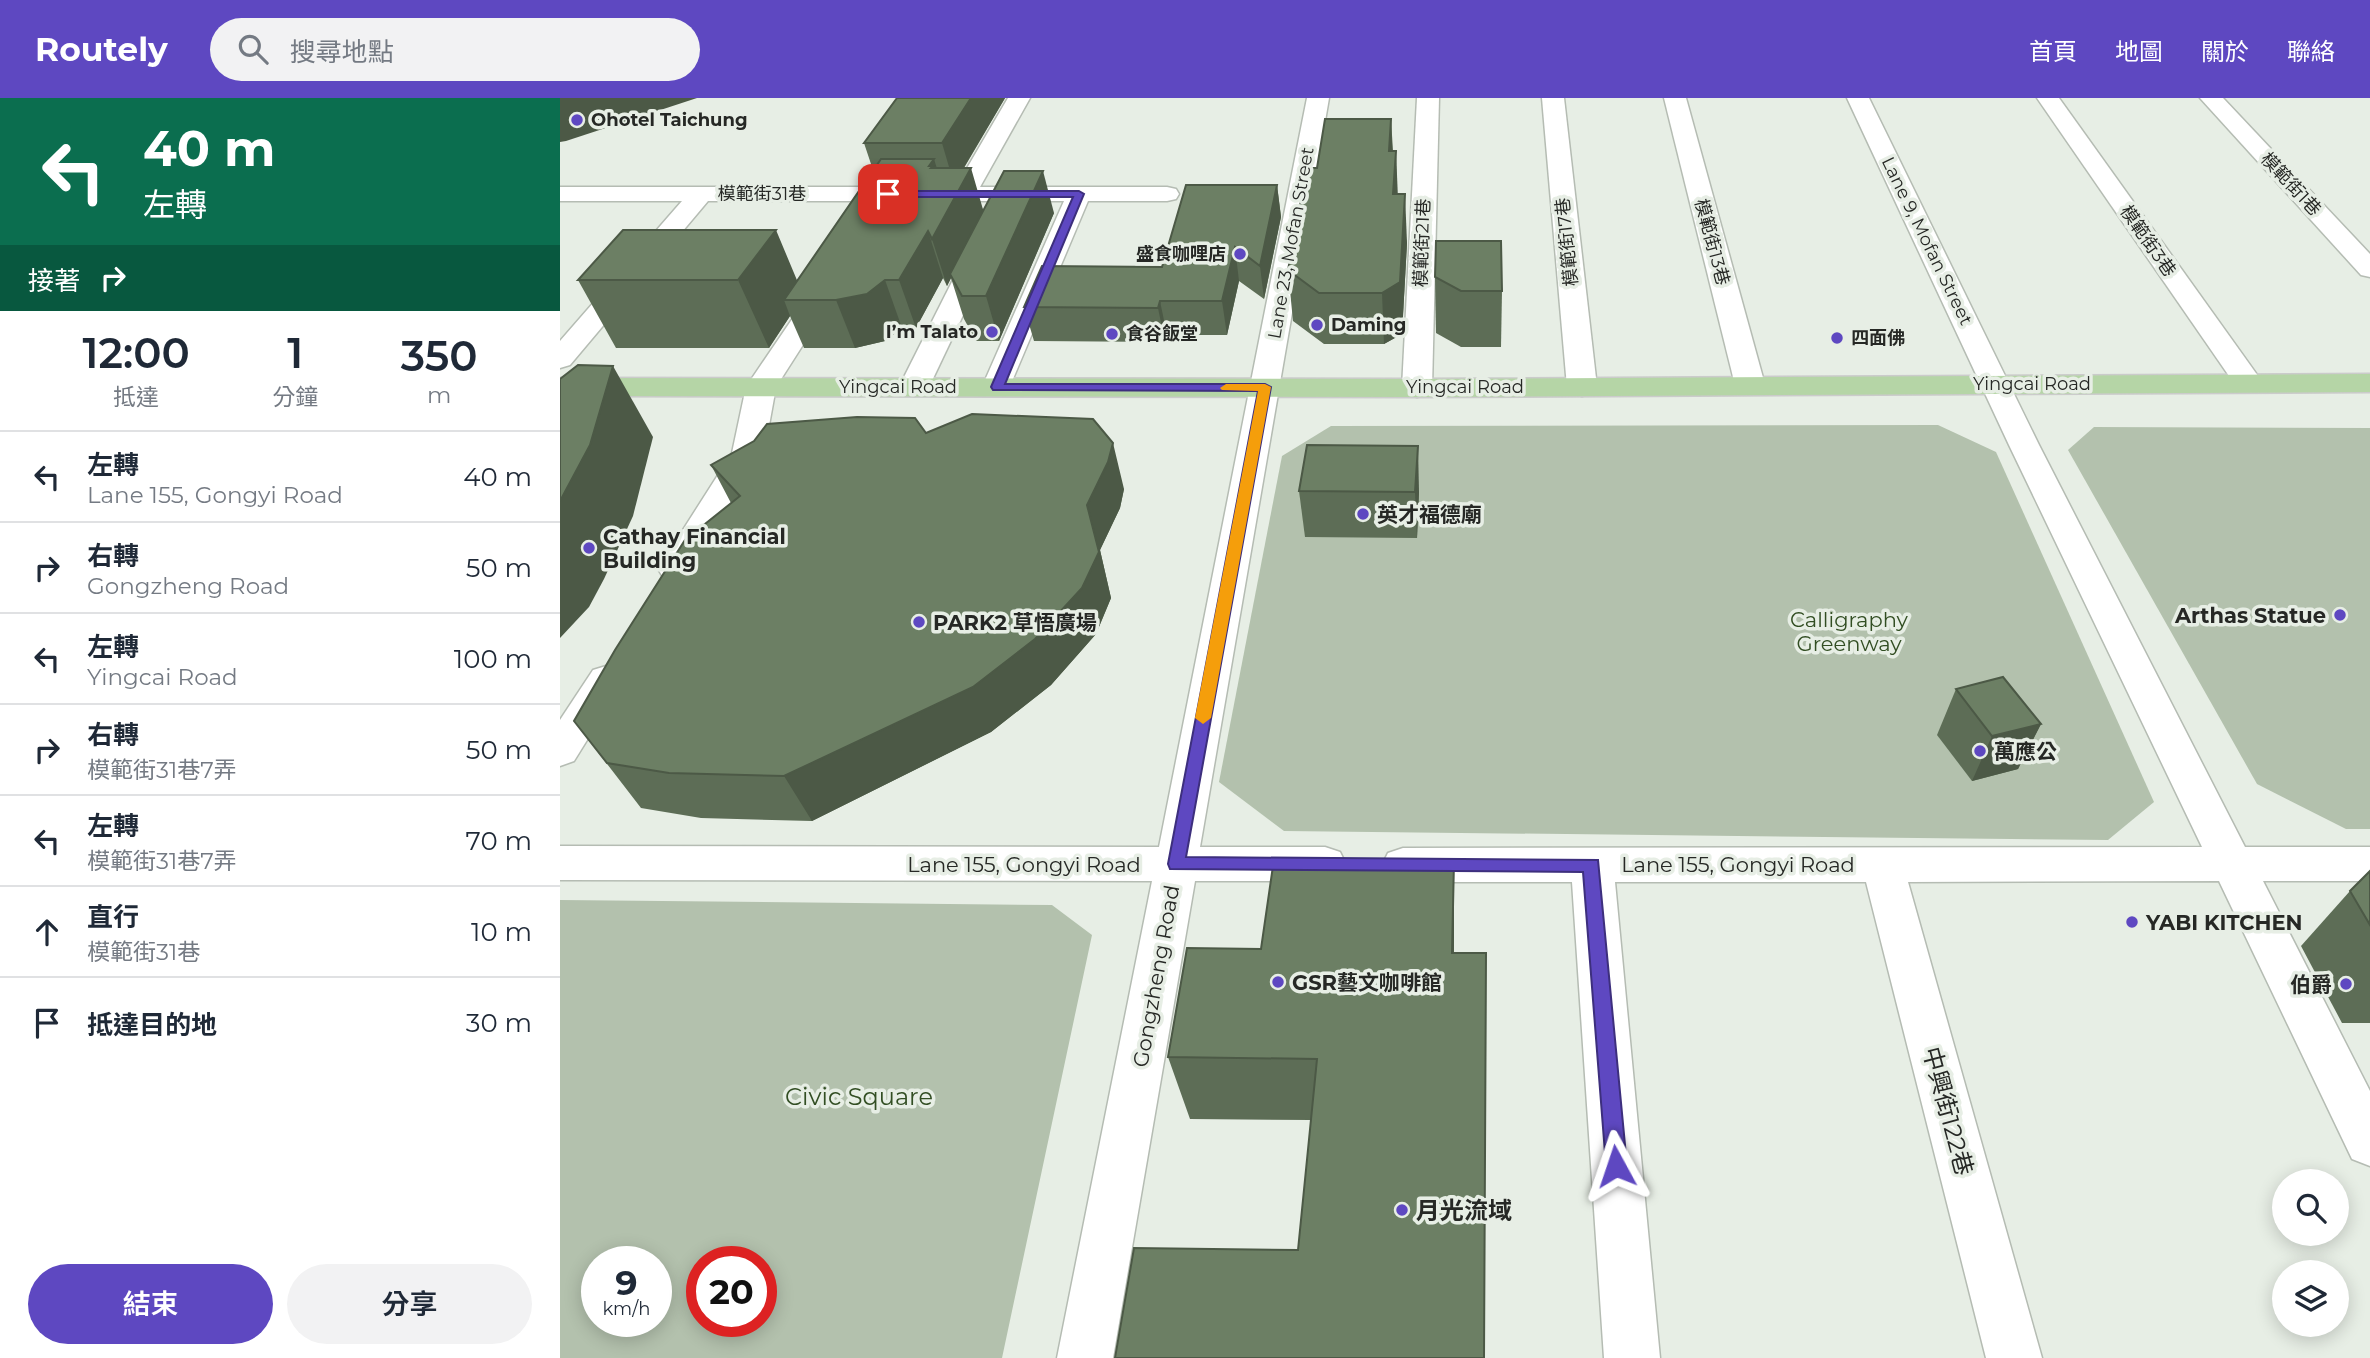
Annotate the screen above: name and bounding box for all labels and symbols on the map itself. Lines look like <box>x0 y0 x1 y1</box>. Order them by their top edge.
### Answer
place label: Ohotel Taichung <box>591 109 748 131</box>
marker: Ohotel Taichung <box>569 112 585 128</box>
street label: Lane 23, Mofan Street <box>1263 145 1319 341</box>
street label: 模範街1巷 <box>2256 148 2326 220</box>
street label: Lane 9, Mofan Street <box>1877 153 1977 329</box>
pin <box>858 164 918 224</box>
street label: 模範街31巷 <box>718 183 806 205</box>
street label: 模範街13巷 <box>1690 196 1734 288</box>
street label: 模範街17巷 <box>1551 197 1583 287</box>
street label: 模範街21巷 <box>1409 198 1435 288</box>
street label: 模範街3巷 <box>2115 201 2181 281</box>
place label: 盛食咖哩店 <box>1136 243 1226 265</box>
marker: 盛食咖哩店 <box>1232 246 1248 262</box>
place label: Daming <box>1331 314 1406 336</box>
marker: Daming <box>1309 317 1325 333</box>
place label: I’m Talato <box>886 321 978 343</box>
place label: 食谷飯堂 <box>1126 323 1198 345</box>
marker: I’m Talato <box>984 324 1000 340</box>
marker: 食谷飯堂 <box>1104 326 1120 342</box>
place label: 四面佛 <box>1851 327 1905 349</box>
marker: 四面佛 <box>1829 330 1845 346</box>
street label: Yingcai Road <box>1973 373 2091 395</box>
street label: Yingcai Road <box>839 376 957 398</box>
street label: Yingcai Road <box>1406 376 1524 398</box>
place label: 英才福德廟 <box>1377 502 1482 527</box>
marker: 英才福德廟 <box>1355 506 1371 522</box>
place label: Cathay Financial Building <box>603 524 786 573</box>
marker: Cathay Financial Building <box>581 540 597 556</box>
place label: Arthas Statue <box>2174 603 2326 628</box>
park label: Calligraphy Greenway <box>1790 607 1909 656</box>
marker: Arthas Statue <box>2332 607 2348 623</box>
place label: PARK2 草悟廣場 <box>933 610 1097 635</box>
marker: PARK2 草悟廣場 <box>911 614 927 630</box>
place label: 萬應公 <box>1994 739 2057 764</box>
marker: 萬應公 <box>1972 743 1988 759</box>
street label: Lane 155, Gongyi Road <box>907 852 1141 877</box>
street label: Lane 155, Gongyi Road <box>1621 852 1855 877</box>
street label: Gongzheng Road <box>1128 883 1184 1069</box>
place label: YABI KITCHEN <box>2145 910 2303 935</box>
marker: YABI KITCHEN <box>2124 914 2140 930</box>
place label: GSR藝文咖啡館 <box>1292 970 1442 995</box>
place label: 伯爵 <box>2290 972 2332 997</box>
marker: GSR藝文咖啡館 <box>1270 974 1286 990</box>
marker: 伯爵 <box>2338 976 2354 992</box>
street label: 中興街122巷 <box>1917 1044 1979 1178</box>
park label: Civic Square <box>785 1082 933 1111</box>
position arrow <box>1579 1129 1653 1203</box>
place label: 月光流域 <box>1416 1196 1512 1225</box>
marker: 月光流域 <box>1394 1202 1410 1218</box>
speed limit sign: 20 <box>686 1246 777 1337</box>

